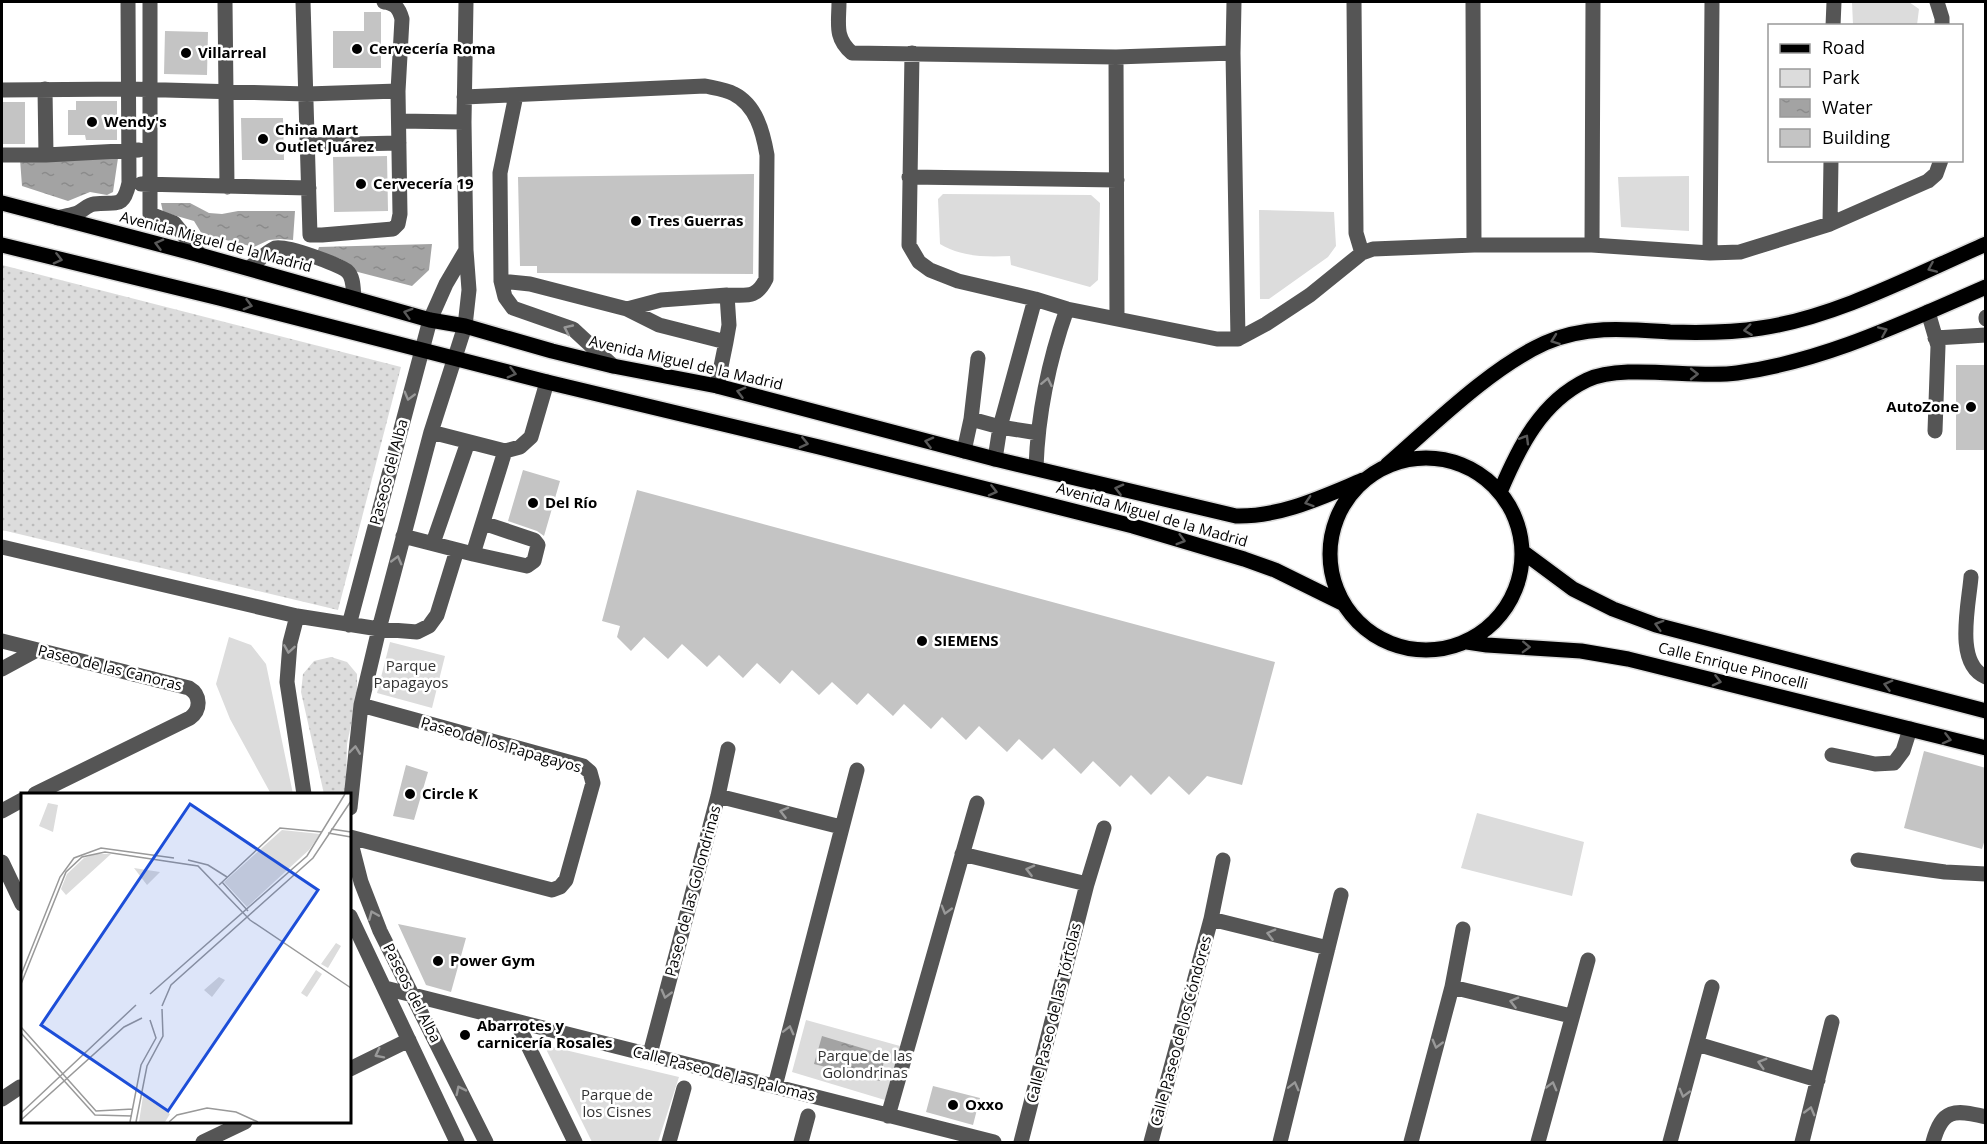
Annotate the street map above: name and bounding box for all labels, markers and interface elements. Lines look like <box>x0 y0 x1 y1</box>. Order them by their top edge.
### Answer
legend <box>1768 24 1963 162</box>
text: Road <box>1822 35 1865 59</box>
place label: Cervecería Roma <box>369 38 496 58</box>
place label: Villarreal <box>198 42 267 62</box>
marker: Cervecería Roma <box>350 42 364 56</box>
marker: Villarreal <box>179 46 193 60</box>
text: Park <box>1822 65 1860 89</box>
text: Water <box>1822 95 1873 119</box>
place label: Wendy's <box>104 111 167 131</box>
marker: Wendy's <box>85 115 99 129</box>
place label: China Mart Outlet Juárez <box>275 119 374 156</box>
text: Building <box>1822 125 1890 149</box>
marker: China Mart Outlet Juárez <box>256 132 270 146</box>
place label: Cervecería 19 <box>373 173 474 193</box>
marker: Cervecería 19 <box>354 177 368 191</box>
street label: Avenida Miguel de la Madrid <box>118 206 315 276</box>
place label: Tres Guerras <box>648 210 743 230</box>
marker: Tres Guerras <box>629 214 643 228</box>
one-way arrow <box>154 239 165 251</box>
one-way arrow <box>53 251 63 264</box>
one-way arrow <box>1927 260 1938 272</box>
one-way arrow <box>242 298 252 311</box>
one-way arrow <box>403 308 413 321</box>
one-way arrow <box>1743 323 1753 336</box>
one-way arrow <box>564 324 575 336</box>
one-way arrow <box>1876 326 1887 338</box>
street label: Avenida Miguel de la Madrid <box>587 330 785 394</box>
one-way arrow <box>1550 333 1561 345</box>
one-way arrow <box>506 366 517 378</box>
one-way arrow <box>1690 368 1699 380</box>
one-way arrow <box>1040 378 1053 388</box>
one-way arrow <box>736 387 747 399</box>
one-way arrow <box>403 391 416 401</box>
place label: AutoZone <box>1886 396 1959 416</box>
marker: AutoZone <box>1964 400 1978 414</box>
street label: Paseos del Alba <box>364 416 412 527</box>
one-way arrow <box>1518 435 1529 446</box>
one-way arrow <box>798 436 808 449</box>
one-way arrow <box>925 437 935 449</box>
street label: Avenida Miguel de la Madrid <box>1054 477 1250 551</box>
one-way arrow <box>988 483 998 496</box>
one-way arrow <box>1114 483 1124 496</box>
place label: Del Río <box>545 492 597 512</box>
one-way arrow <box>1304 495 1315 507</box>
marker: Del Río <box>526 496 540 510</box>
one-way arrow <box>1176 533 1186 545</box>
one-way arrow <box>390 555 402 566</box>
one-way arrow <box>1654 620 1665 632</box>
place label: SIEMENS <box>934 630 999 650</box>
marker: SIEMENS <box>915 634 929 648</box>
street label: Calle Enrique Pinocelli <box>1656 637 1810 693</box>
street label: Paseo de las Canoras <box>36 639 185 695</box>
one-way arrow <box>1521 640 1530 653</box>
one-way arrow <box>283 643 296 653</box>
park label: Parque Papagayos <box>373 655 449 692</box>
one-way arrow <box>1712 674 1722 687</box>
one-way arrow <box>1883 680 1893 693</box>
street label: Paseo de los Papagayos <box>419 712 584 777</box>
one-way arrow <box>1942 731 1952 744</box>
one-way arrow <box>349 746 361 755</box>
place label: Circle K <box>422 783 478 803</box>
marker: Circle K <box>403 787 417 801</box>
inset map <box>21 793 351 1123</box>
street label: Paseo de las Golondrinas <box>660 803 724 978</box>
one-way arrow <box>779 807 789 820</box>
one-way arrow <box>1025 864 1035 877</box>
one-way arrow <box>941 905 954 915</box>
one-way arrow <box>369 911 381 922</box>
street label: Calle Paseo de las Tórtolas <box>1021 920 1085 1105</box>
one-way arrow <box>1267 929 1277 942</box>
street label: Calle Paseo de los Cóndores <box>1145 933 1215 1128</box>
street label: Paseos del Alba <box>379 939 447 1046</box>
place label: Power Gym <box>450 950 535 970</box>
marker: Power Gym <box>431 954 445 968</box>
one-way arrow <box>661 989 673 999</box>
one-way arrow <box>1509 997 1519 1010</box>
place label: Abarrotes y carnicería Rosales <box>477 1015 613 1052</box>
one-way arrow <box>782 1025 795 1035</box>
marker: Abarrotes y carnicería Rosales <box>458 1028 472 1042</box>
one-way arrow <box>1431 1039 1444 1049</box>
street label: Calle Paseo de las Palomas <box>631 1041 818 1105</box>
park label: Parque de las Golondrinas <box>818 1045 912 1082</box>
one-way arrow <box>375 1047 386 1059</box>
one-way arrow <box>1757 1058 1768 1070</box>
one-way arrow <box>1286 1081 1299 1091</box>
one-way arrow <box>1545 1081 1558 1091</box>
park label: Parque de los Cisnes <box>581 1084 653 1121</box>
one-way arrow <box>456 1086 467 1097</box>
one-way arrow <box>1678 1088 1691 1098</box>
place label: Oxxo <box>965 1094 1004 1114</box>
marker: Oxxo <box>946 1098 960 1112</box>
one-way arrow <box>1802 1106 1815 1116</box>

